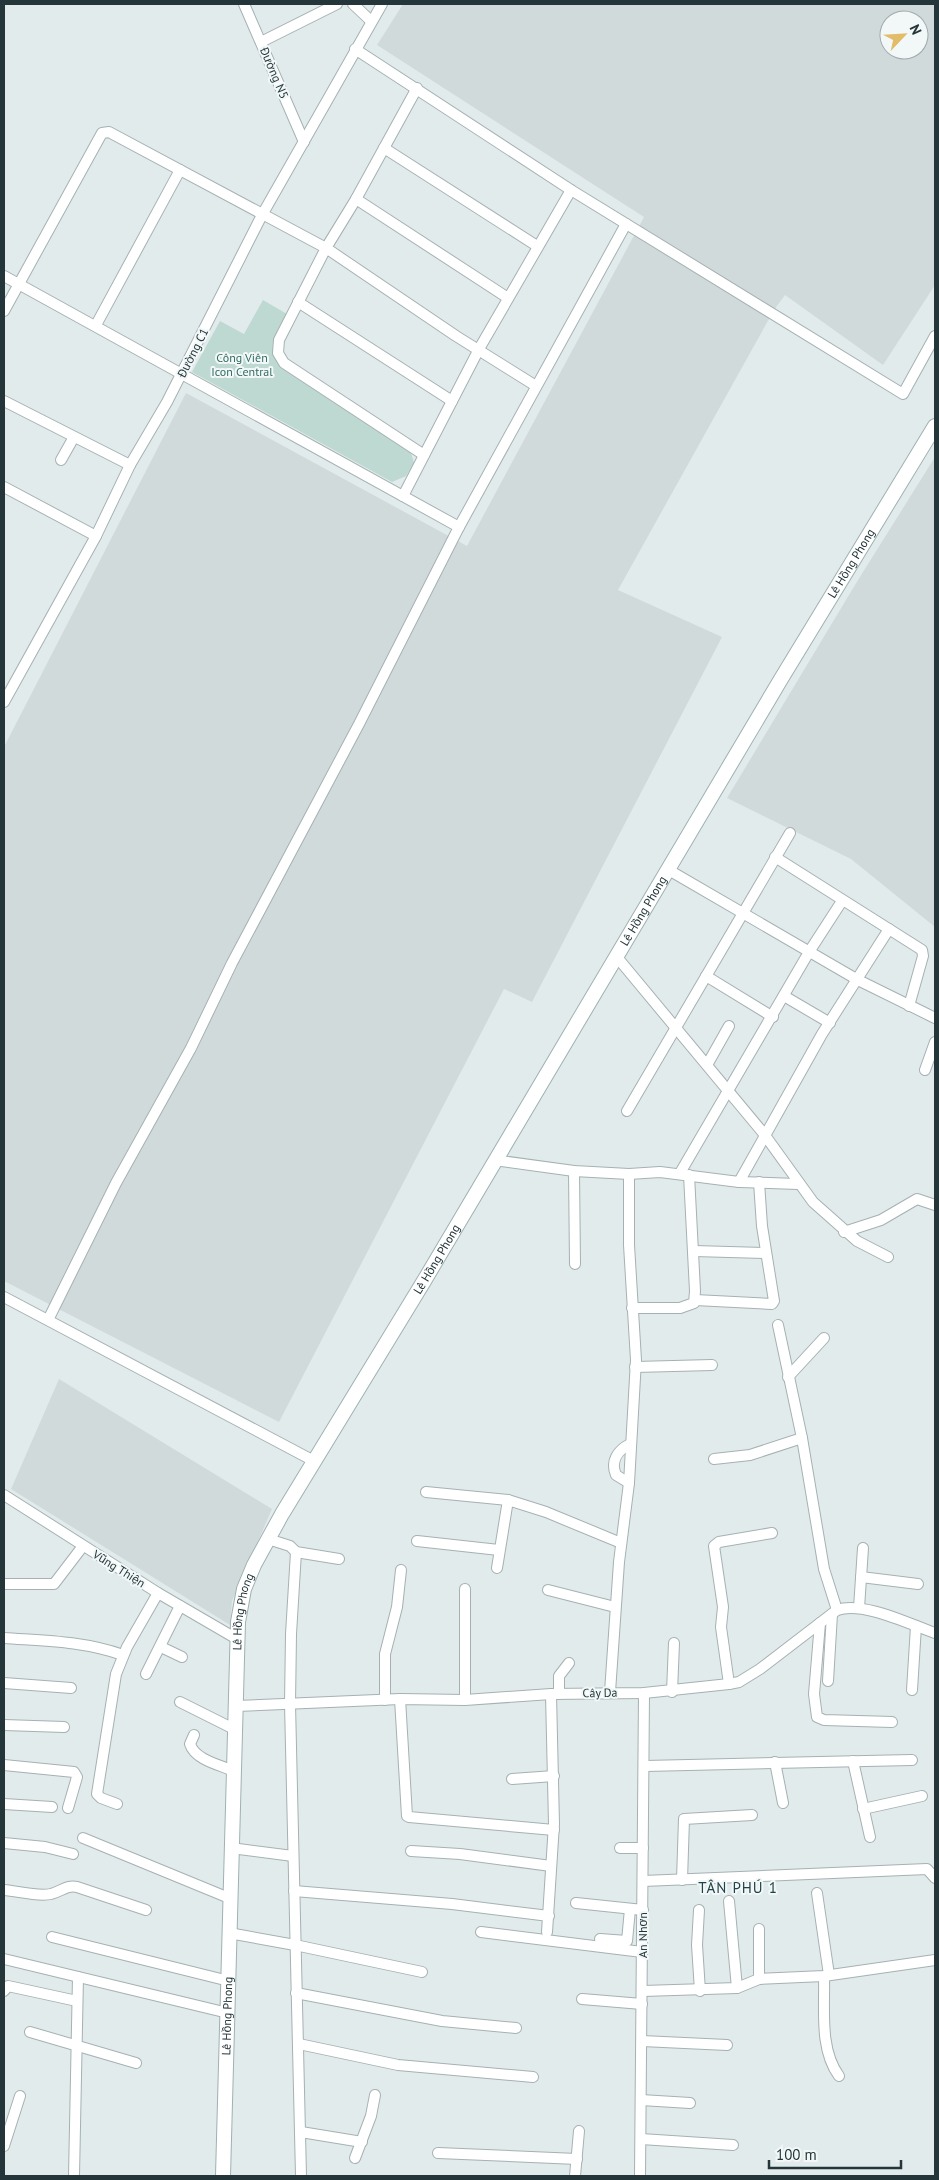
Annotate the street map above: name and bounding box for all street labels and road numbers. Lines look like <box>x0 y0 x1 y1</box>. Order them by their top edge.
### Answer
street label: Đường N5 <box>256 44 292 101</box>
street label: Đường C1 <box>173 326 211 381</box>
street label: Lê Hồng Phong <box>824 526 878 601</box>
street label: Lê Hồng Phong <box>617 873 670 948</box>
street label: Lê Hồng Phong <box>410 1221 463 1297</box>
street label: Vũng Thiện <box>89 1546 148 1591</box>
street label: Lê Hồng Phong <box>229 1571 257 1651</box>
street label: Cây Da <box>582 1685 618 1700</box>
street label: An Nhơn <box>635 1912 650 1958</box>
street label: Lê Hồng Phong <box>218 1977 235 2056</box>

